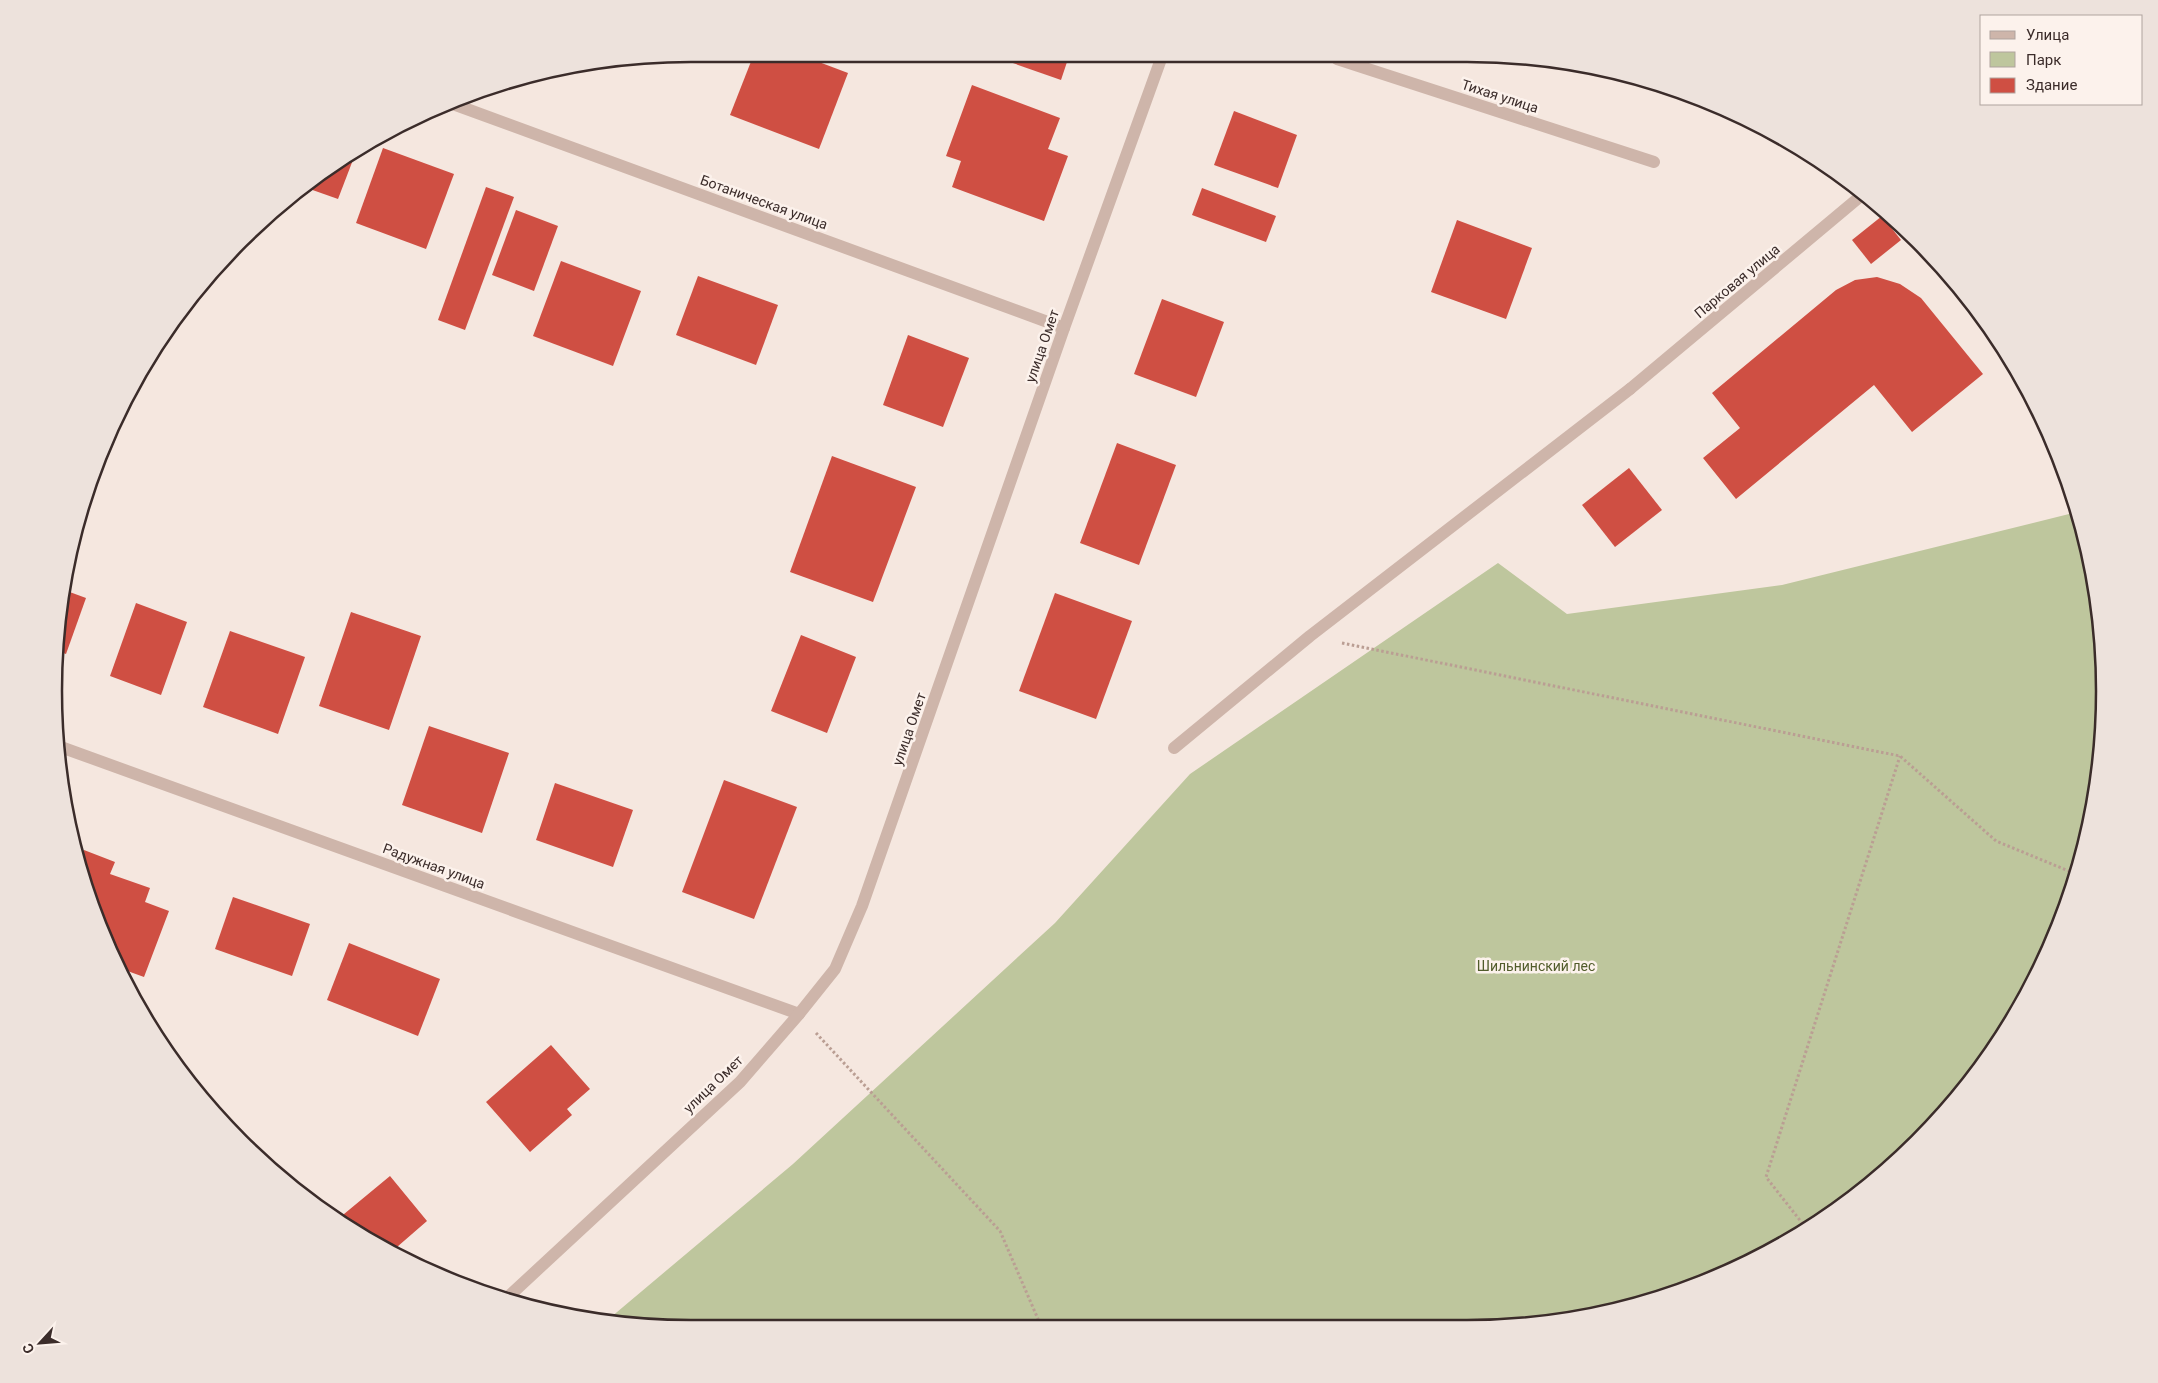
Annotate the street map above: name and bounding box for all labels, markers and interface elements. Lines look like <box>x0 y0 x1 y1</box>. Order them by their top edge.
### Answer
legend <box>1980 15 2143 105</box>
text: Улица <box>2026 26 2069 44</box>
text: Парк <box>2026 51 2061 69</box>
street label: Тихая улица <box>1460 76 1540 116</box>
text: Здание <box>2026 76 2077 94</box>
street label: Ботаническая улица <box>698 172 830 232</box>
street label: Парковая улица <box>1691 241 1783 321</box>
street label: улица Омет <box>1022 307 1062 385</box>
street label: улица Омет <box>889 690 929 768</box>
street label: Радужная улица <box>381 840 487 892</box>
park label: Шильнинский лес <box>1477 958 1595 974</box>
street label: улица Омет <box>680 1052 746 1116</box>
north arrow <box>15 1318 65 1368</box>
text: С <box>19 1341 38 1356</box>

